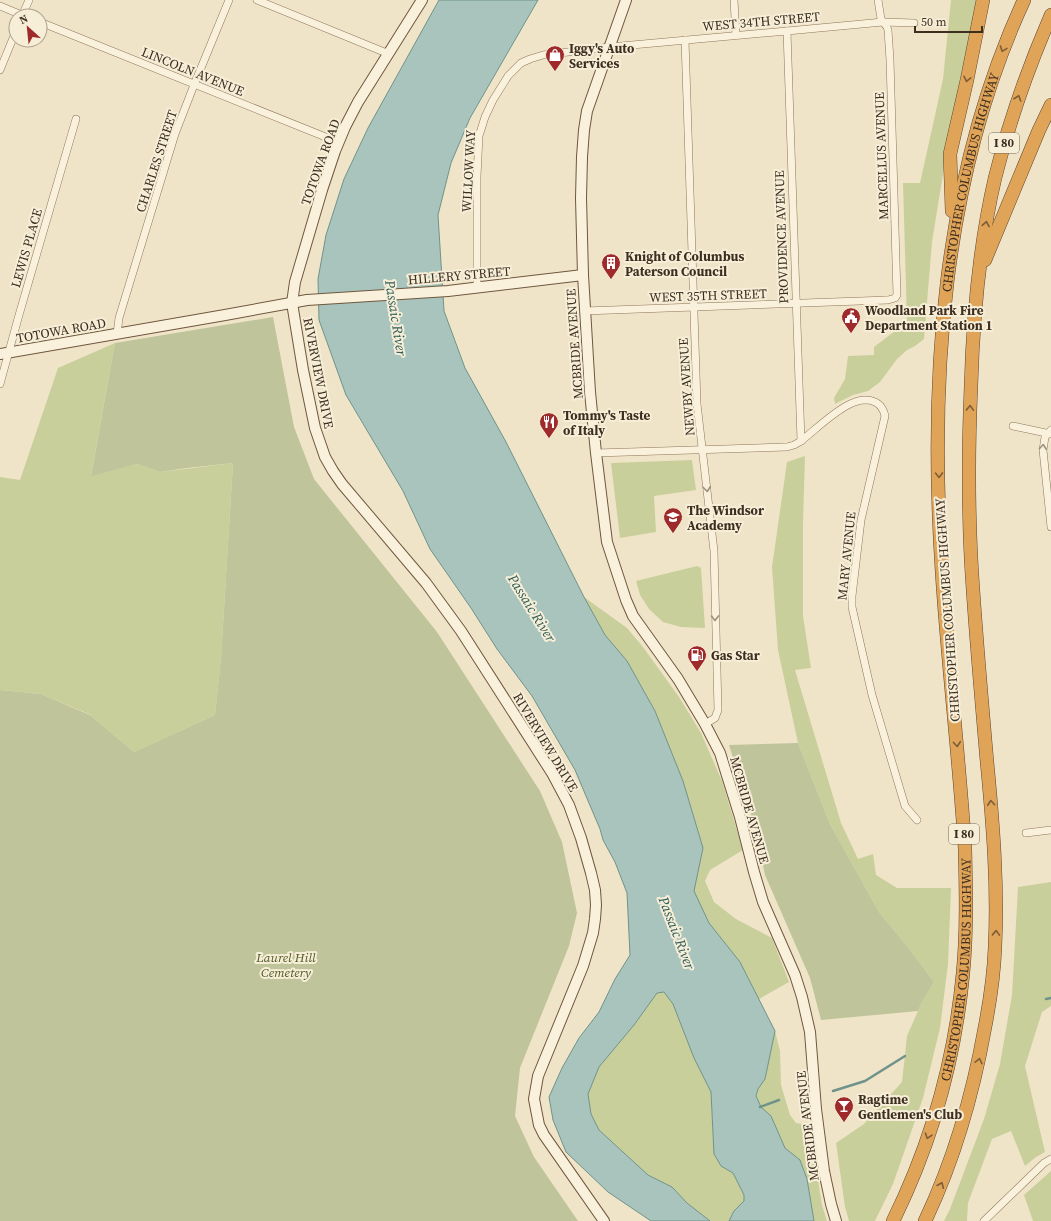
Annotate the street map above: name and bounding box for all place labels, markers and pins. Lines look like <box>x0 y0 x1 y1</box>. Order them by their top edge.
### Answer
place label: Iggy's Auto Services <box>569 40 634 72</box>
shop icon: Iggy's Auto Services <box>544 44 566 72</box>
place label: Knight of Columbus Paterson Council <box>625 248 744 280</box>
building icon: Knight of Columbus Paterson Council <box>600 252 622 280</box>
place label: Woodland Park Fire Department Station 1 <box>865 302 993 334</box>
public building icon: Woodland Park Fire Department Station 1 <box>840 306 862 334</box>
place label: Tommy's Taste of Italy <box>563 407 651 439</box>
restaurant icon: Tommy's Taste of Italy <box>538 411 560 439</box>
place label: The Windsor Academy <box>687 502 765 534</box>
school or university icon: The Windsor Academy <box>662 506 684 534</box>
fuel station icon: Gas Star <box>686 644 708 672</box>
place label: Gas Star <box>711 647 761 664</box>
place label: Ragtime Gentlemen's Club <box>858 1091 962 1123</box>
bar icon: Ragtime Gentlemen's Club <box>833 1095 855 1123</box>

